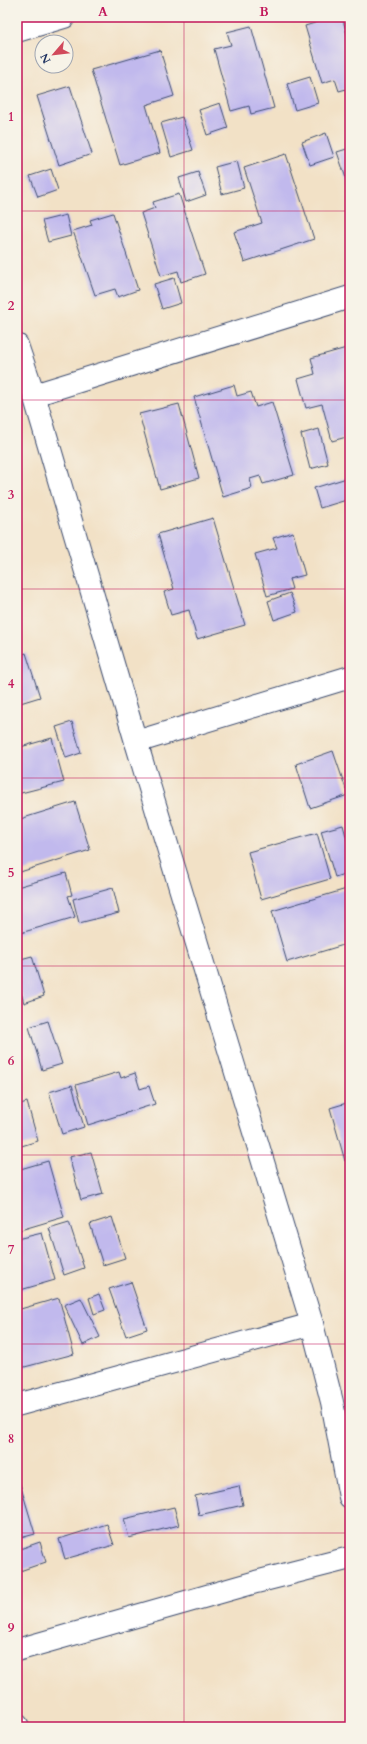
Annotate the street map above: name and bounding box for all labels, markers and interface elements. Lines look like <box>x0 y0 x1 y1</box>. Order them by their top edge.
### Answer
text: A <box>98 3 108 21</box>
text: B <box>259 3 269 21</box>
north arrow <box>34 34 74 74</box>
text: N <box>37 50 54 66</box>
text: 1 <box>8 108 14 126</box>
text: 2 <box>8 297 15 315</box>
text: 3 <box>8 486 15 504</box>
text: 4 <box>8 675 15 693</box>
text: 5 <box>8 864 14 882</box>
text: 6 <box>8 1052 15 1070</box>
text: 7 <box>8 1241 15 1259</box>
text: 8 <box>8 1430 14 1448</box>
text: 9 <box>8 1619 15 1637</box>

